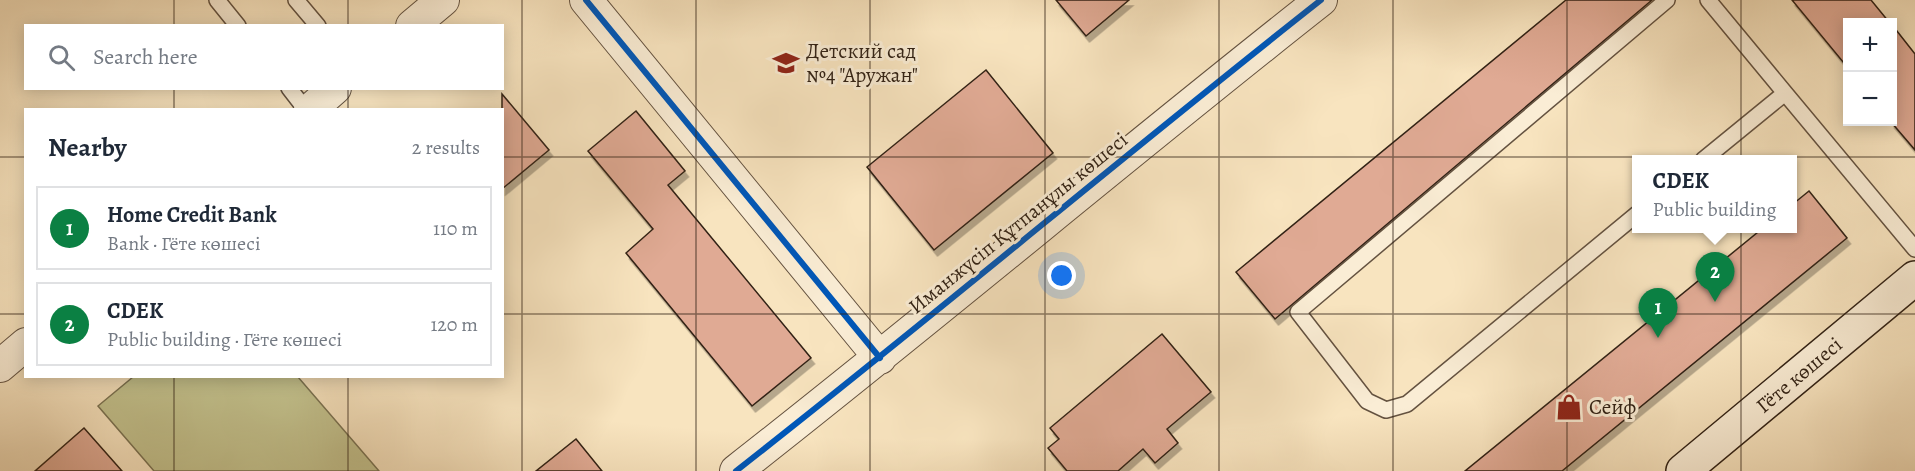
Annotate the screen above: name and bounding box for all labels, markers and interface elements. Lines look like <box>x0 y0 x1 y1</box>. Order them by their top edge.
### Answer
map controls <box>1843 18 1897 126</box>
button: + <box>1843 18 1897 72</box>
search box <box>24 24 504 90</box>
place label: Детский сад №4 "Аружан" <box>806 37 918 89</box>
icon: search <box>45 41 78 74</box>
text: Search here <box>93 42 198 72</box>
school or university icon: Детский сад №4 "Аружан" <box>771 48 801 78</box>
button: − <box>1843 72 1897 126</box>
street label: Иманжүсіп Құтпанұлы көшесі <box>903 126 1134 320</box>
text: Nearby <box>48 130 127 165</box>
text: 2 results <box>412 134 480 161</box>
popup <box>1632 155 1797 233</box>
text: CDEK <box>1653 166 1709 196</box>
text: Public building <box>1653 196 1776 223</box>
text: Home Credit Bank <box>107 200 277 230</box>
text: 1 <box>66 215 73 242</box>
text: 110 m <box>433 215 478 242</box>
text: Bank · Гёте көшесі <box>107 230 261 257</box>
pin: 2 <box>1696 252 1734 302</box>
your location <box>1047 261 1076 290</box>
pin: 1 <box>1638 288 1678 338</box>
text: CDEK <box>107 296 163 326</box>
text: 2 <box>65 311 74 338</box>
text: 120 m <box>430 311 478 338</box>
text: Public building · Гёте көшесі <box>107 326 342 353</box>
street label: Гёте көшесі <box>1750 331 1848 419</box>
shop icon: Сейф <box>1554 392 1584 422</box>
place label: Сейф <box>1589 393 1637 421</box>

